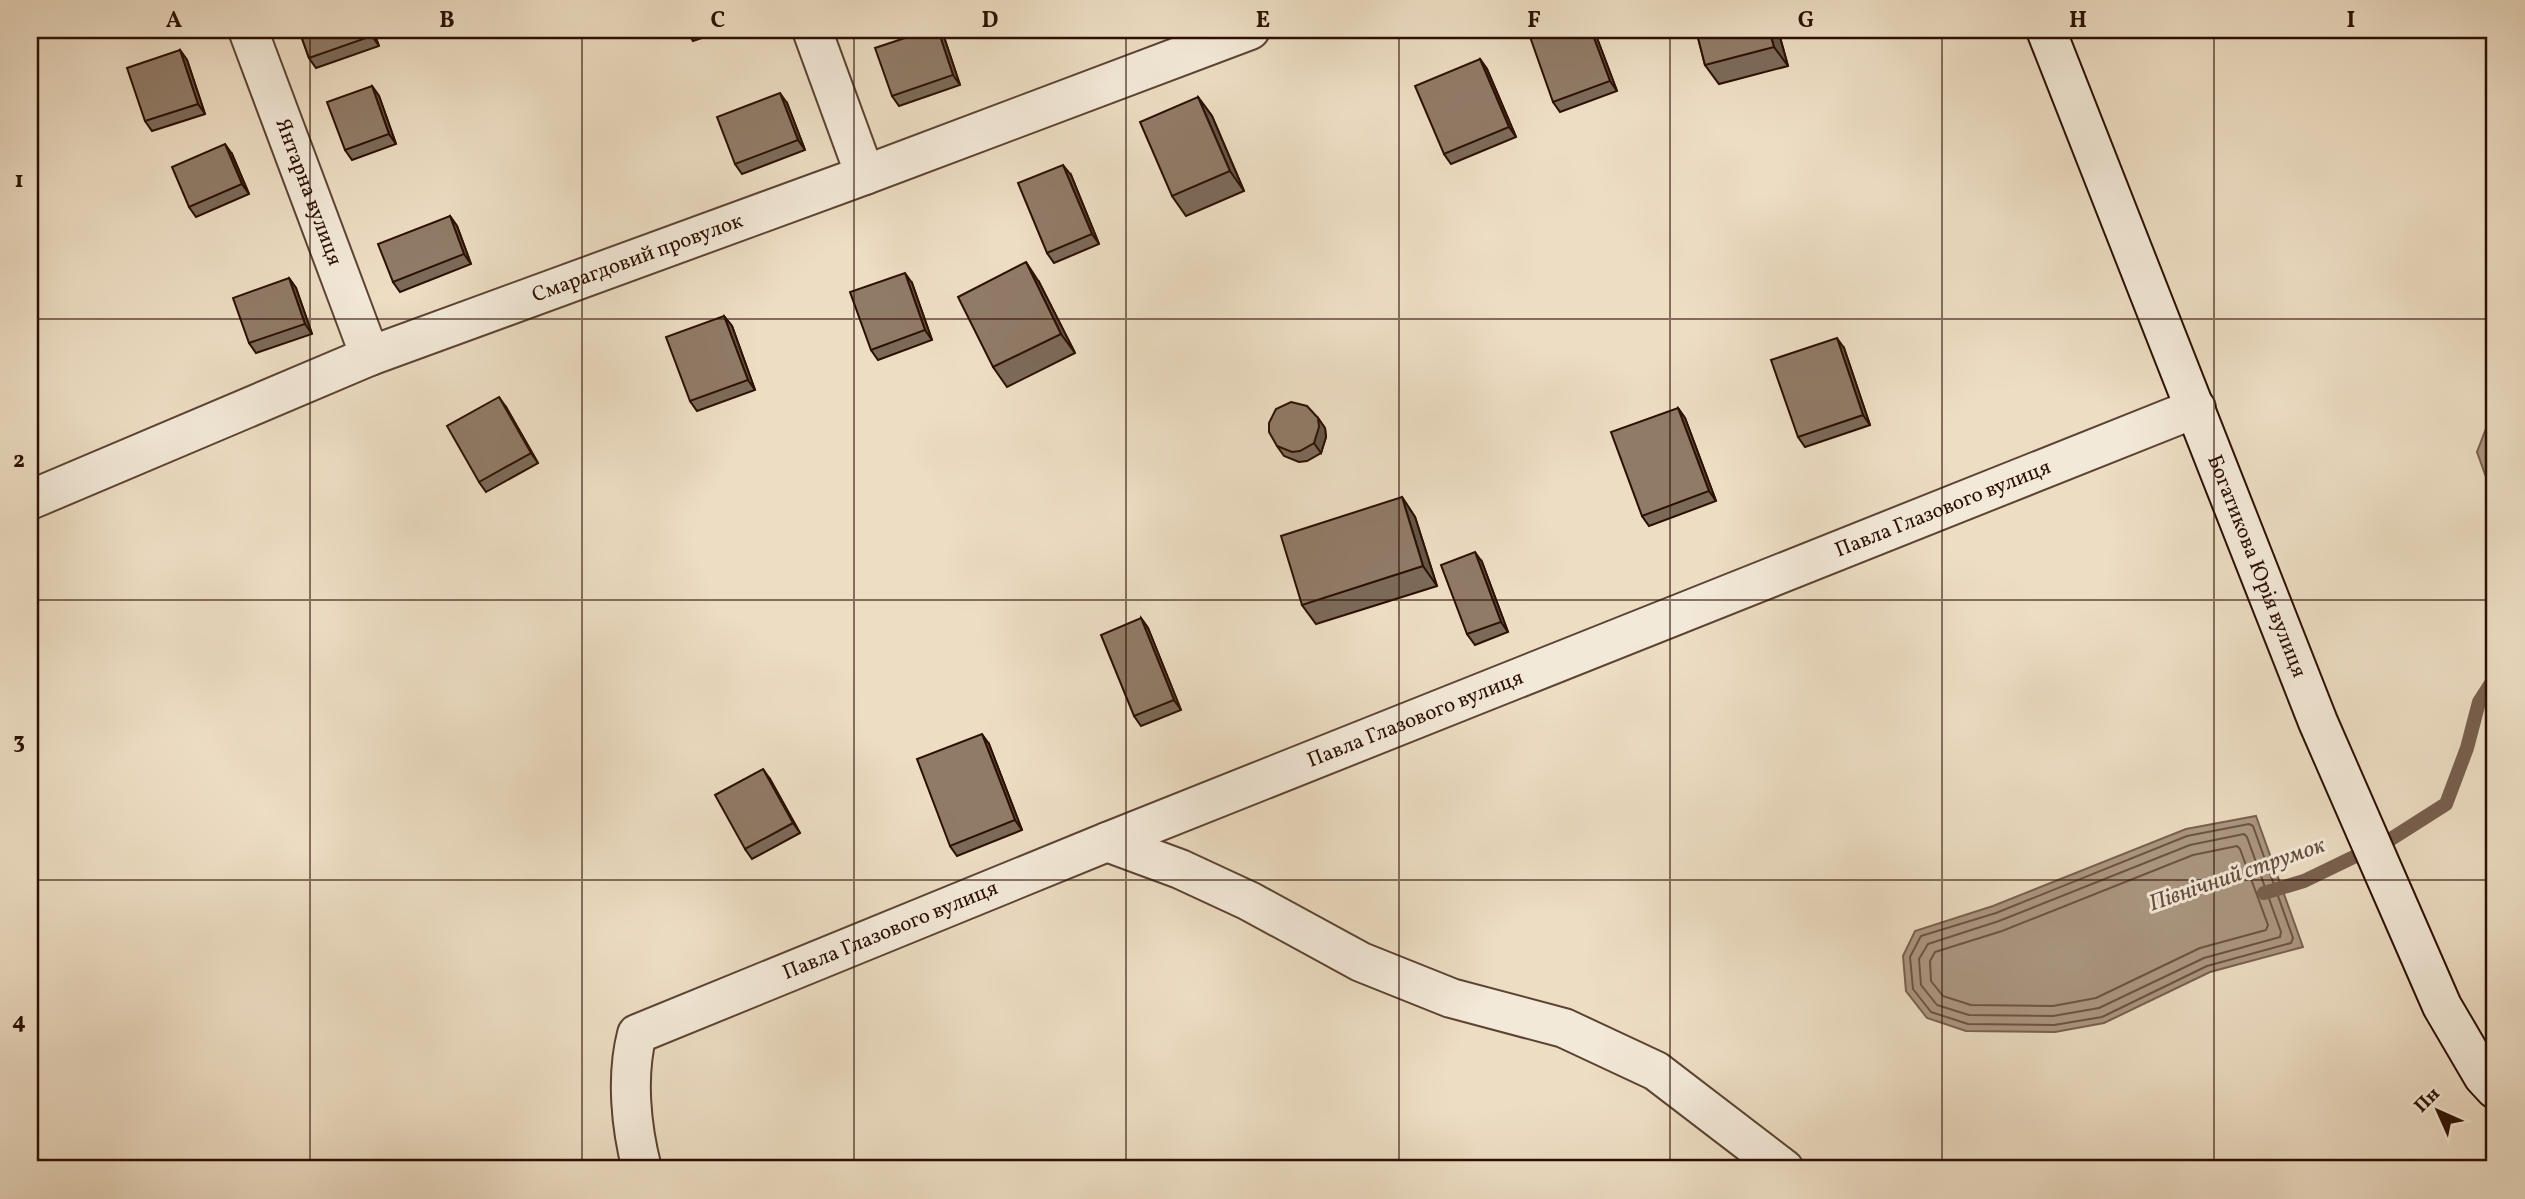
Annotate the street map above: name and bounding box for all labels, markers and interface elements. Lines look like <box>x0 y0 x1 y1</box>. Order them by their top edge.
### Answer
text: A <box>166 5 182 37</box>
text: B <box>439 5 455 37</box>
text: C <box>711 5 725 37</box>
text: D <box>982 5 999 37</box>
text: E <box>1256 5 1270 37</box>
text: F <box>1527 5 1541 37</box>
text: G <box>1798 5 1814 37</box>
text: H <box>2069 5 2087 37</box>
text: I <box>2347 5 2355 37</box>
street label: Янтарна вулиця <box>268 114 349 270</box>
text: 1 <box>14 165 24 197</box>
street label: Смарагдовий провулок <box>528 206 747 310</box>
text: 2 <box>13 445 25 477</box>
street label: Богатикова Юрія вулиця <box>2200 450 2314 682</box>
street label: Павла Глазового вулиця <box>1831 453 2055 565</box>
street label: Павла Глазового вулиця <box>1303 663 1528 775</box>
text: 3 <box>13 726 25 758</box>
water label: Північний струмок <box>2145 830 2330 920</box>
street label: Павла Глазового вулиця <box>778 874 1002 987</box>
text: 4 <box>12 1006 26 1038</box>
north arrow <box>2402 1076 2472 1146</box>
text: Пн <box>2409 1082 2446 1119</box>

